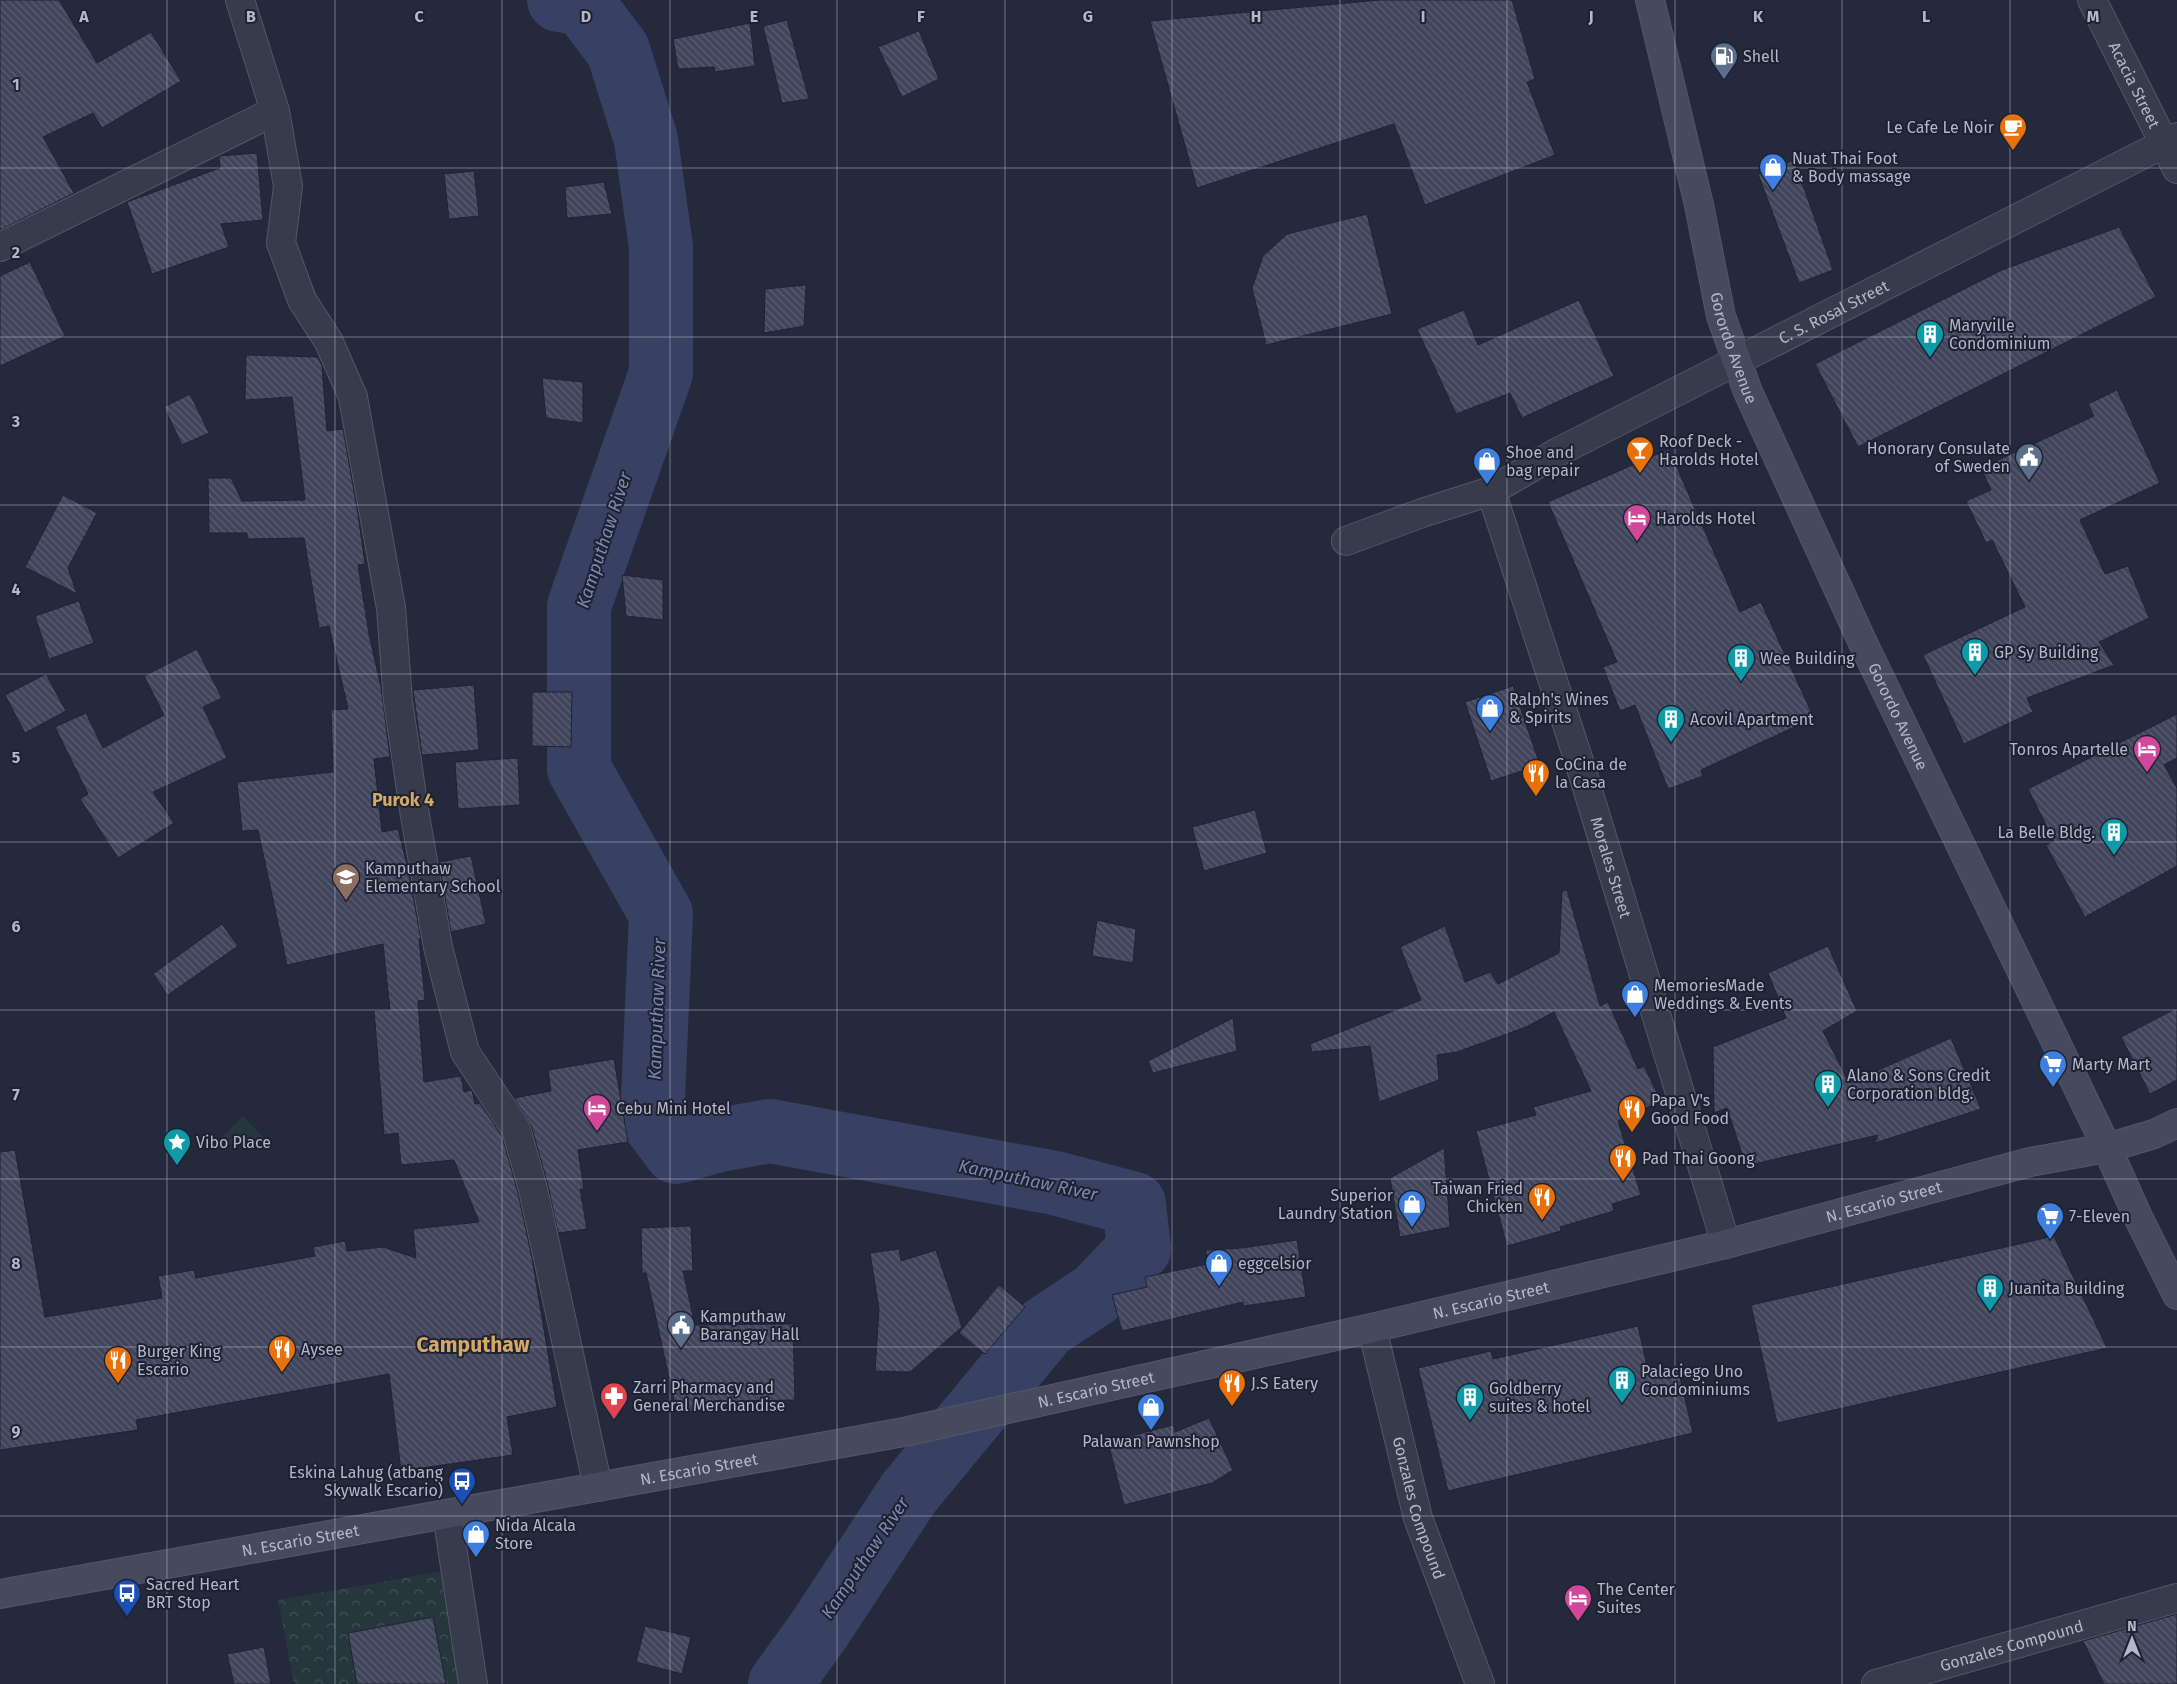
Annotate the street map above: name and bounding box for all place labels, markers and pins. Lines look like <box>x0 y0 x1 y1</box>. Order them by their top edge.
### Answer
fuel station icon: Shell <box>1709 41 1739 80</box>
place label: Shell <box>1743 47 1780 66</box>
cafe icon: Le Cafe Le Noir <box>1998 112 2028 151</box>
place label: Le Cafe Le Noir <box>1886 118 1995 137</box>
place label: Nuat Thai Foot & Body massage <box>1792 149 1911 186</box>
shop icon: Nuat Thai Foot & Body massage <box>1758 152 1788 191</box>
place label: Maryville Condominium <box>1949 316 2050 353</box>
building icon: Maryville Condominium <box>1915 319 1945 358</box>
place label: Roof Deck - Harolds Hotel <box>1659 432 1759 469</box>
bar icon: Roof Deck - Harolds Hotel <box>1625 435 1655 474</box>
place label: Honorary Consulate of Sweden <box>1867 439 2010 476</box>
public building icon: Honorary Consulate of Sweden <box>2014 442 2044 481</box>
place label: Shoe and bag repair <box>1506 443 1580 480</box>
shop icon: Shoe and bag repair <box>1472 446 1502 485</box>
hotel icon: Harolds Hotel <box>1622 503 1652 542</box>
place label: Harolds Hotel <box>1656 509 1756 528</box>
building icon: GP Sy Building <box>1960 637 1990 676</box>
building icon: Wee Building <box>1726 643 1756 682</box>
place label: GP Sy Building <box>1994 643 2099 662</box>
place label: Wee Building <box>1760 649 1855 668</box>
place label: Ralph's Wines & Spirits <box>1509 690 1609 727</box>
shop icon: Ralph's Wines & Spirits <box>1475 693 1505 732</box>
building icon: Acovil Apartment <box>1656 704 1686 743</box>
place label: Acovil Apartment <box>1690 710 1814 729</box>
hotel icon: Tonros Apartelle <box>2132 734 2162 773</box>
place label: Tonros Apartelle <box>2009 740 2128 759</box>
place label: CoCina de la Casa <box>1555 755 1627 792</box>
restaurant icon: CoCina de la Casa <box>1521 758 1551 797</box>
building icon: La Belle Bldg. <box>2099 817 2129 856</box>
place label: La Belle Bldg. <box>1997 823 2095 842</box>
place label: Kamputhaw Elementary School <box>365 859 501 896</box>
school or university icon: Kamputhaw Elementary School <box>331 862 361 901</box>
place label: MemoriesMade Weddings & Events <box>1654 976 1792 1013</box>
shop icon: MemoriesMade Weddings & Events <box>1620 979 1650 1018</box>
supermarket icon: Marty Mart <box>2038 1049 2068 1088</box>
place label: Marty Mart <box>2072 1055 2150 1074</box>
place label: Alano & Sons Credit Corporation bldg. <box>1847 1066 1991 1103</box>
building icon: Alano & Sons Credit Corporation bldg. <box>1813 1069 1843 1108</box>
place label: Papa V's Good Food <box>1651 1091 1729 1128</box>
hotel icon: Cebu Mini Hotel <box>582 1093 612 1132</box>
restaurant icon: Papa V's Good Food <box>1617 1094 1647 1133</box>
place label: Cebu Mini Hotel <box>616 1099 731 1118</box>
place icon: Vibo Place <box>162 1127 192 1166</box>
place label: Vibo Place <box>196 1133 271 1152</box>
restaurant icon: Pad Thai Goong <box>1608 1143 1638 1182</box>
place label: Pad Thai Goong <box>1642 1149 1755 1168</box>
place label: Taiwan Fried Chicken <box>1432 1179 1523 1216</box>
restaurant icon: Taiwan Fried Chicken <box>1527 1182 1557 1221</box>
place label: Superior Laundry Station <box>1278 1186 1394 1223</box>
shop icon: Superior Laundry Station <box>1397 1189 1427 1228</box>
supermarket icon: 7-Eleven <box>2035 1201 2065 1240</box>
place label: 7-Eleven <box>2069 1207 2130 1226</box>
shop icon: eggcelsior <box>1204 1248 1234 1287</box>
place label: eggcelsior <box>1238 1254 1312 1273</box>
building icon: Juanita Building <box>1975 1273 2005 1312</box>
place label: Juanita Building <box>2009 1279 2125 1298</box>
place label: Kamputhaw Barangay Hall <box>700 1307 800 1344</box>
public building icon: Kamputhaw Barangay Hall <box>666 1310 696 1349</box>
restaurant icon: Aysee <box>267 1334 297 1373</box>
place label: Aysee <box>301 1340 343 1359</box>
place label: Burger King Escario <box>137 1342 221 1379</box>
restaurant icon: Burger King Escario <box>103 1345 133 1384</box>
place label: Palaciego Uno Condominiums <box>1641 1362 1750 1399</box>
building icon: Palaciego Uno Condominiums <box>1607 1365 1637 1404</box>
restaurant icon: J.S Eatery <box>1217 1368 1247 1407</box>
place label: J.S Eatery <box>1251 1374 1318 1393</box>
place label: Zarri Pharmacy and General Merchandise <box>633 1378 785 1415</box>
place label: Goldberry suites & hotel <box>1489 1379 1590 1416</box>
pharmacy icon: Zarri Pharmacy and General Merchandise <box>599 1381 629 1420</box>
building icon: Goldberry suites & hotel <box>1455 1382 1485 1421</box>
shop icon: Palawan Pawnshop <box>1136 1392 1166 1431</box>
place label: Palawan Pawnshop <box>1082 1432 1220 1451</box>
place label: Eskina Lahug (atbang Skywalk Escario) <box>289 1463 444 1500</box>
bus stop icon: Eskina Lahug (atbang Skywalk Escario) <box>447 1466 477 1505</box>
place label: Nida Alcala Store <box>495 1516 576 1553</box>
shop icon: Nida Alcala Store <box>461 1519 491 1558</box>
place label: Sacred Heart BRT Stop <box>146 1575 240 1612</box>
bus stop icon: Sacred Heart BRT Stop <box>112 1578 142 1617</box>
place label: The Center Suites <box>1597 1580 1676 1617</box>
hotel icon: The Center Suites <box>1563 1583 1593 1622</box>

